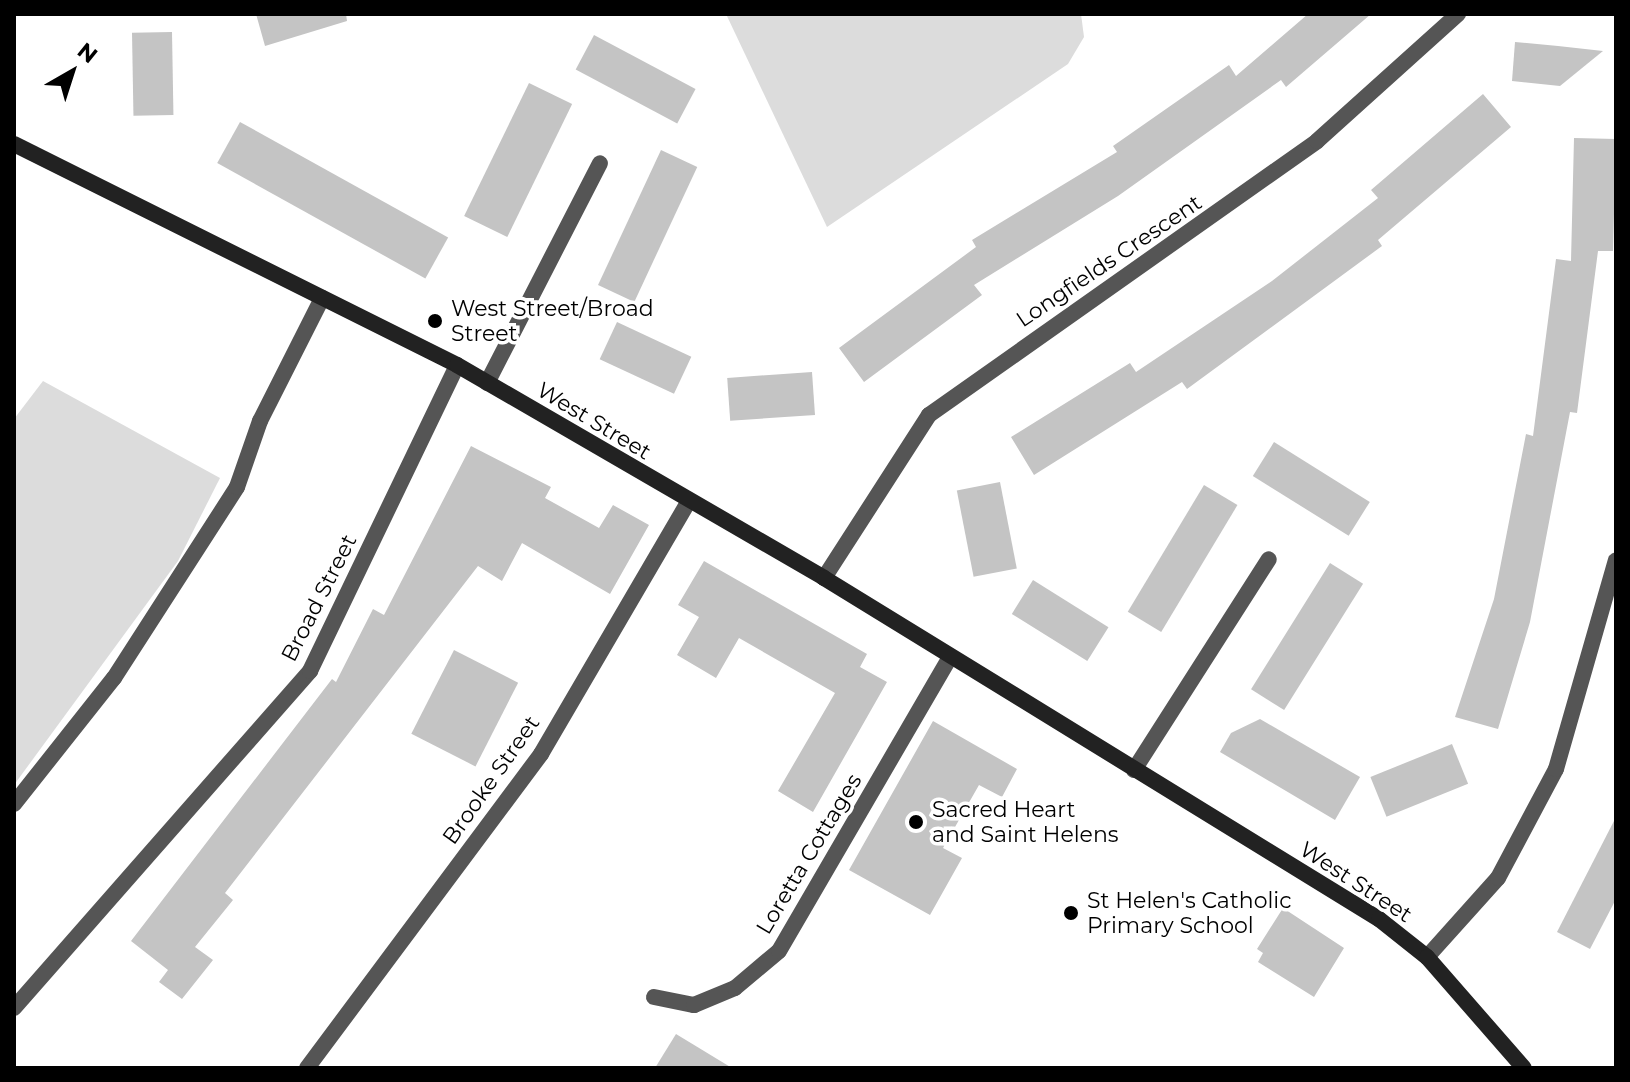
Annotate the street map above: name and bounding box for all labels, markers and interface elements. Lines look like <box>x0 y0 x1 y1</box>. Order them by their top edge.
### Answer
north arrow <box>32 32 112 112</box>
text: N <box>72 37 103 69</box>
street label: Longfields Crescent <box>1011 189 1207 333</box>
place label: West Street/Broad Street <box>451 295 654 346</box>
marker: West Street/Broad Street <box>426 312 444 330</box>
street label: West Street <box>532 377 656 465</box>
street label: Broad Street <box>276 530 362 666</box>
street label: Brooke Street <box>437 711 545 849</box>
street label: Loretta Cottages <box>751 769 867 939</box>
place label: Sacred Heart and Saint Helens <box>932 796 1119 848</box>
marker: Sacred Heart and Saint Helens <box>907 813 925 831</box>
street label: West Street <box>1295 836 1417 928</box>
place label: St Helen's Catholic Primary School <box>1087 887 1292 938</box>
marker: St Helen's Catholic Primary School <box>1062 904 1080 922</box>

